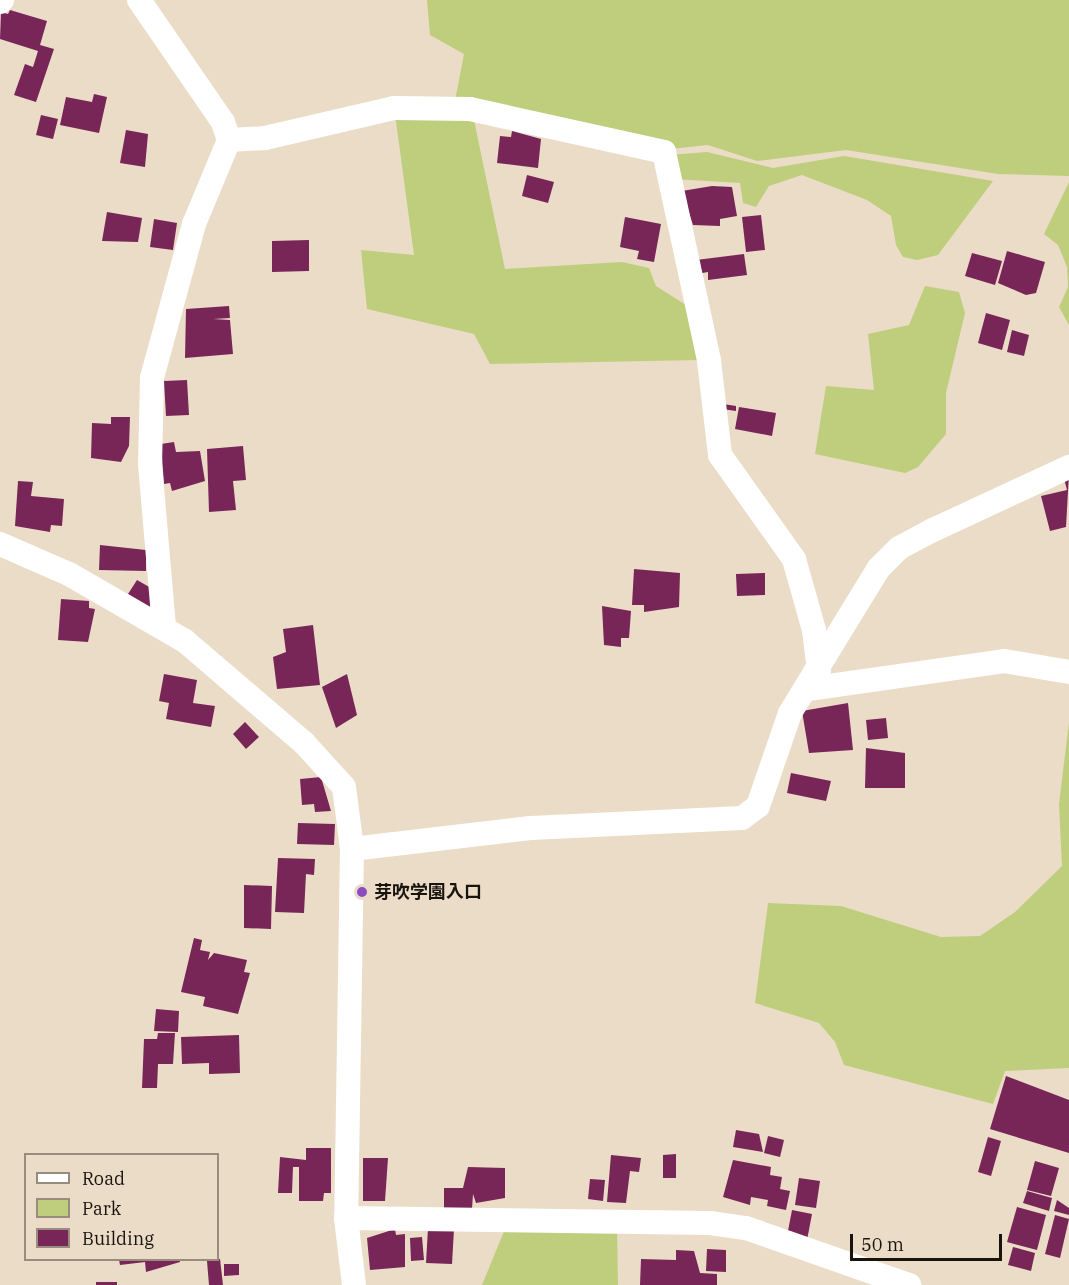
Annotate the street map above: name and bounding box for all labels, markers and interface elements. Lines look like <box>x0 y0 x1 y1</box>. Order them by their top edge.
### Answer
place label: 芽吹学園入口 <box>374 881 482 903</box>
marker: 芽吹学園入口 <box>355 885 369 899</box>
legend <box>24 1153 219 1261</box>
text: Road <box>82 1167 125 1190</box>
text: Park <box>82 1197 121 1220</box>
scale bar <box>853 1222 1004 1260</box>
text: Building <box>82 1227 154 1250</box>
text: 50 m <box>861 1233 904 1256</box>

